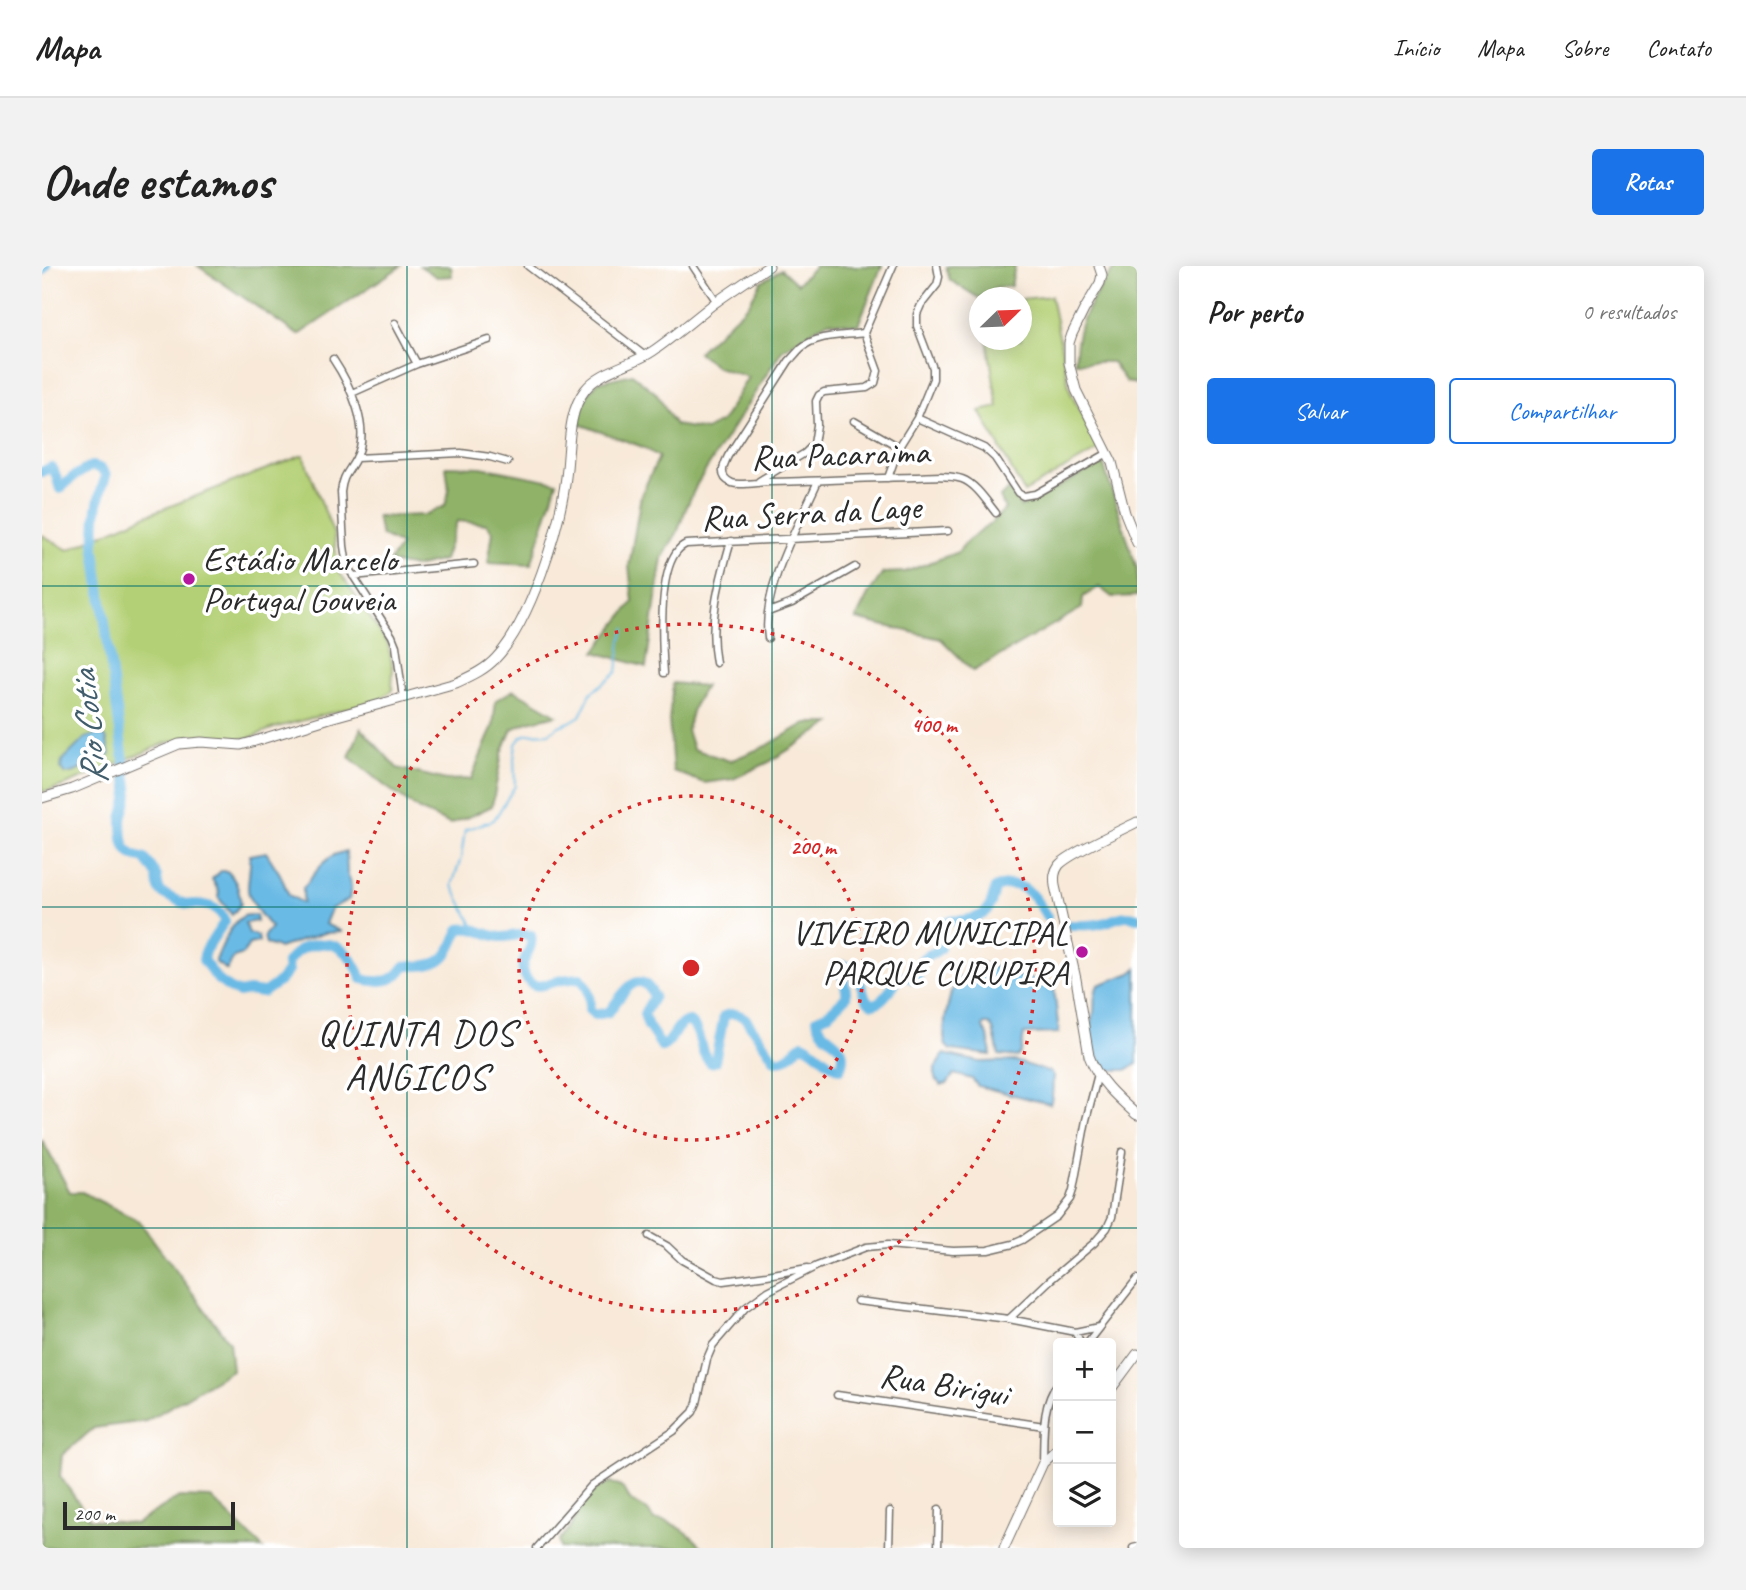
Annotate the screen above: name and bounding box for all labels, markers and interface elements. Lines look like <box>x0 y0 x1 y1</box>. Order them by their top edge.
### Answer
text: Mapa <box>35 27 100 69</box>
text: Início <box>1393 33 1439 63</box>
text: Mapa <box>1477 33 1524 63</box>
text: Sobre <box>1562 33 1608 63</box>
text: Contato <box>1646 33 1711 63</box>
button: Rotas <box>1592 149 1704 215</box>
text: Onde estamos <box>42 151 272 213</box>
north arrow <box>969 287 1032 350</box>
text: Por perto <box>1207 293 1302 331</box>
text: 0 resultados <box>1582 297 1676 326</box>
button: Salvar <box>1207 378 1435 444</box>
button: Compartilhar <box>1449 378 1676 444</box>
street label: Rua Pacaraima <box>750 429 933 480</box>
street label: Rua Serra da Lage <box>700 484 925 541</box>
place label: Estádio Marcelo Portugal Gouveia <box>203 537 400 622</box>
marker: Estádio Marcelo Portugal Gouveia <box>181 571 197 587</box>
water label: Rio Cotia <box>59 666 118 787</box>
text: 400 m <box>911 712 959 738</box>
text: 200 m <box>790 834 838 860</box>
place label: VIVEIRO MUNICIPAL PARQUE CURUPIRA <box>792 910 1069 995</box>
marker: VIVEIRO MUNICIPAL PARQUE CURUPIRA <box>1074 944 1090 960</box>
centre of rings <box>679 956 703 980</box>
district label: QUINTA DOS ANGICOS <box>317 1009 522 1100</box>
map controls <box>1053 1338 1116 1527</box>
button: + <box>1053 1338 1116 1401</box>
street label: Rua Birigui <box>877 1352 1016 1417</box>
button: − <box>1053 1401 1116 1464</box>
button: layers <box>1053 1464 1116 1527</box>
scale bar <box>63 1499 234 1531</box>
text: 200 m <box>74 1502 115 1526</box>

